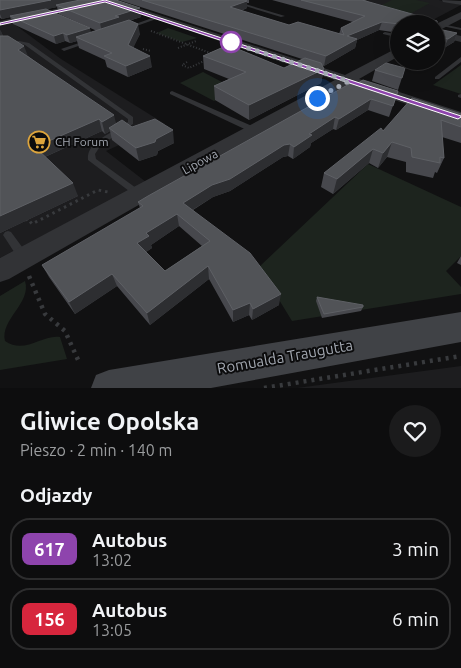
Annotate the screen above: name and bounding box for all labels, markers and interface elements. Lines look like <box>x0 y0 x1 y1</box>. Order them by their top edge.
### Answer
map controls <box>390 15 445 70</box>
button: layers <box>390 15 445 70</box>
unlabelled marker <box>220 31 242 53</box>
your location <box>305 86 330 111</box>
supermarket icon: CH Forum <box>27 130 51 154</box>
place label: CH Forum <box>55 135 109 148</box>
street label: Lipowa <box>180 147 220 177</box>
street label: Romualda Traugutta <box>216 336 354 377</box>
button: heart <box>389 405 441 457</box>
text: Gliwice Opolska <box>20 408 199 435</box>
text: Pieszo · 2 min · 140 m <box>20 441 172 459</box>
text: Odjazdy <box>20 484 92 506</box>
text: Autobus <box>92 529 167 551</box>
text: 3 min <box>392 538 439 560</box>
text: 617 <box>34 539 65 559</box>
text: 13:02 <box>92 551 132 569</box>
text: Autobus <box>92 599 167 621</box>
text: 6 min <box>392 608 439 630</box>
text: 156 <box>34 609 65 629</box>
text: 13:05 <box>92 621 132 639</box>

